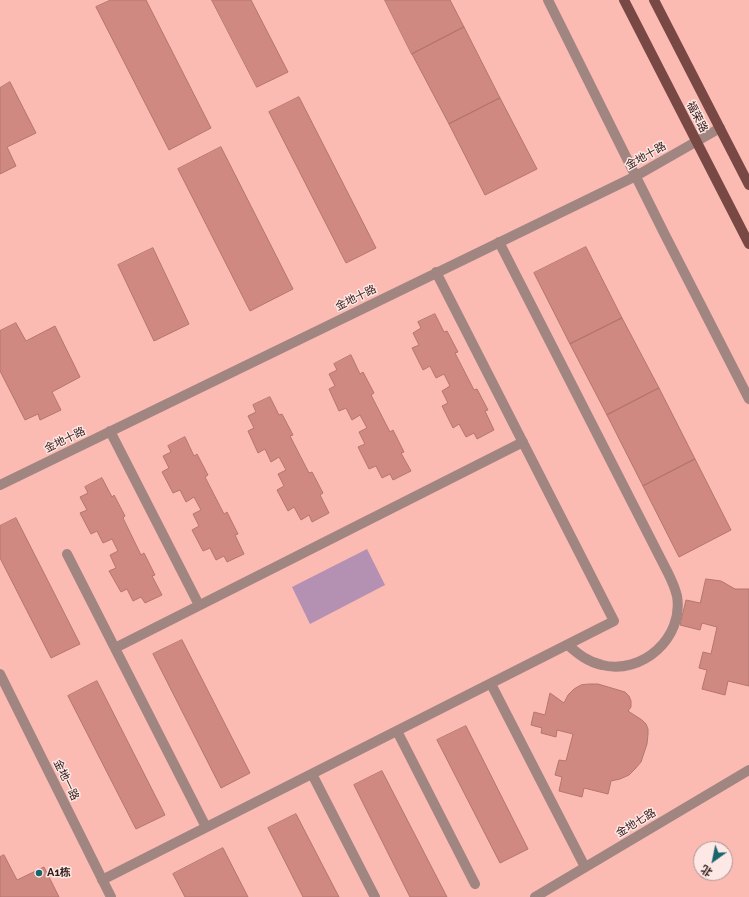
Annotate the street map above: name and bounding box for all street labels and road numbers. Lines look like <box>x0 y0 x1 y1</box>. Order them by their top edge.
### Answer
street label: 福荣路 <box>684 99 710 135</box>
street label: 金地十路 <box>624 140 668 172</box>
street label: 金地十路 <box>333 282 379 314</box>
street label: 金地十路 <box>42 424 88 456</box>
street label: 金地一路 <box>50 757 82 803</box>
street label: 金地七路 <box>614 806 658 840</box>

